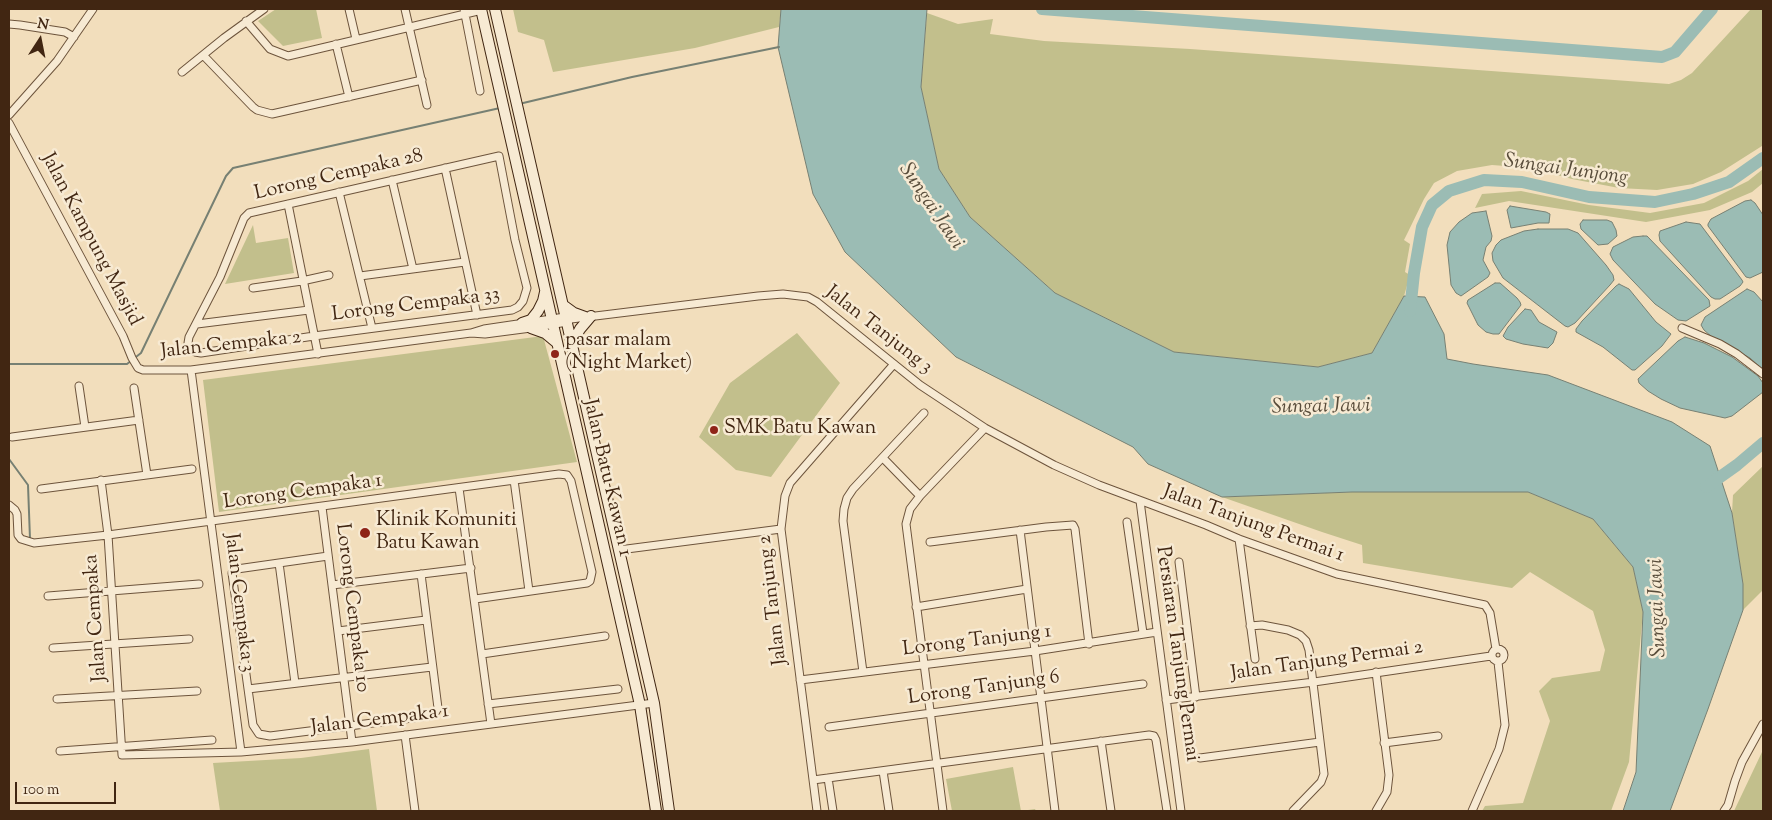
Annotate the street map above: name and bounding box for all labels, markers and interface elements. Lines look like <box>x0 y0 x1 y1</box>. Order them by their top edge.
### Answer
text: N <box>35 14 50 36</box>
north arrow <box>15 15 65 65</box>
street label: Lorong Cempaka 28 <box>252 145 426 207</box>
street label: Jalan Kampung Masjid <box>34 150 146 330</box>
water label: Sungai Junjong <box>1502 150 1630 192</box>
water label: Sungai Jawi <box>892 159 968 255</box>
street label: Jalan Tanjung 3 <box>820 282 936 380</box>
street label: Lorong Cempaka 33 <box>331 284 501 328</box>
street label: Jalan Cempaka 2 <box>160 327 302 365</box>
place label: pasar malam (Night Market) <box>565 330 692 377</box>
marker: pasar malam (Night Market) <box>549 348 561 360</box>
water label: Sungai Jawi <box>1271 395 1371 421</box>
street label: Jalan Batu Kawan 1 <box>576 397 636 559</box>
place label: SMK Batu Kawan <box>724 418 876 442</box>
marker: SMK Batu Kawan <box>708 424 720 436</box>
street label: Lorong Cempaka 1 <box>222 470 384 516</box>
street label: Jalan Tanjung Permai 1 <box>1159 481 1347 569</box>
place label: Klinik Komuniti Batu Kawan <box>376 510 517 557</box>
street label: Lorong Cempaka 10 <box>329 522 373 694</box>
marker: Klinik Komuniti Batu Kawan <box>358 526 372 540</box>
street label: Jalan Cempaka 3 <box>218 532 258 674</box>
street label: Jalan Tanjung 2 <box>754 534 794 666</box>
street label: Persiaran Tanjung Permai <box>1149 545 1203 763</box>
street label: Jalan Cempaka <box>81 554 113 682</box>
water label: Sungai Jawi <box>1645 558 1673 658</box>
street label: Lorong Tanjung 1 <box>901 621 1053 663</box>
street label: Jalan Tanjung Permai 2 <box>1229 637 1425 687</box>
street label: Lorong Tanjung 6 <box>907 666 1061 712</box>
street label: Jalan Cempaka 1 <box>310 701 450 741</box>
scale bar <box>18 772 119 804</box>
text: 100 m <box>23 780 59 801</box>

